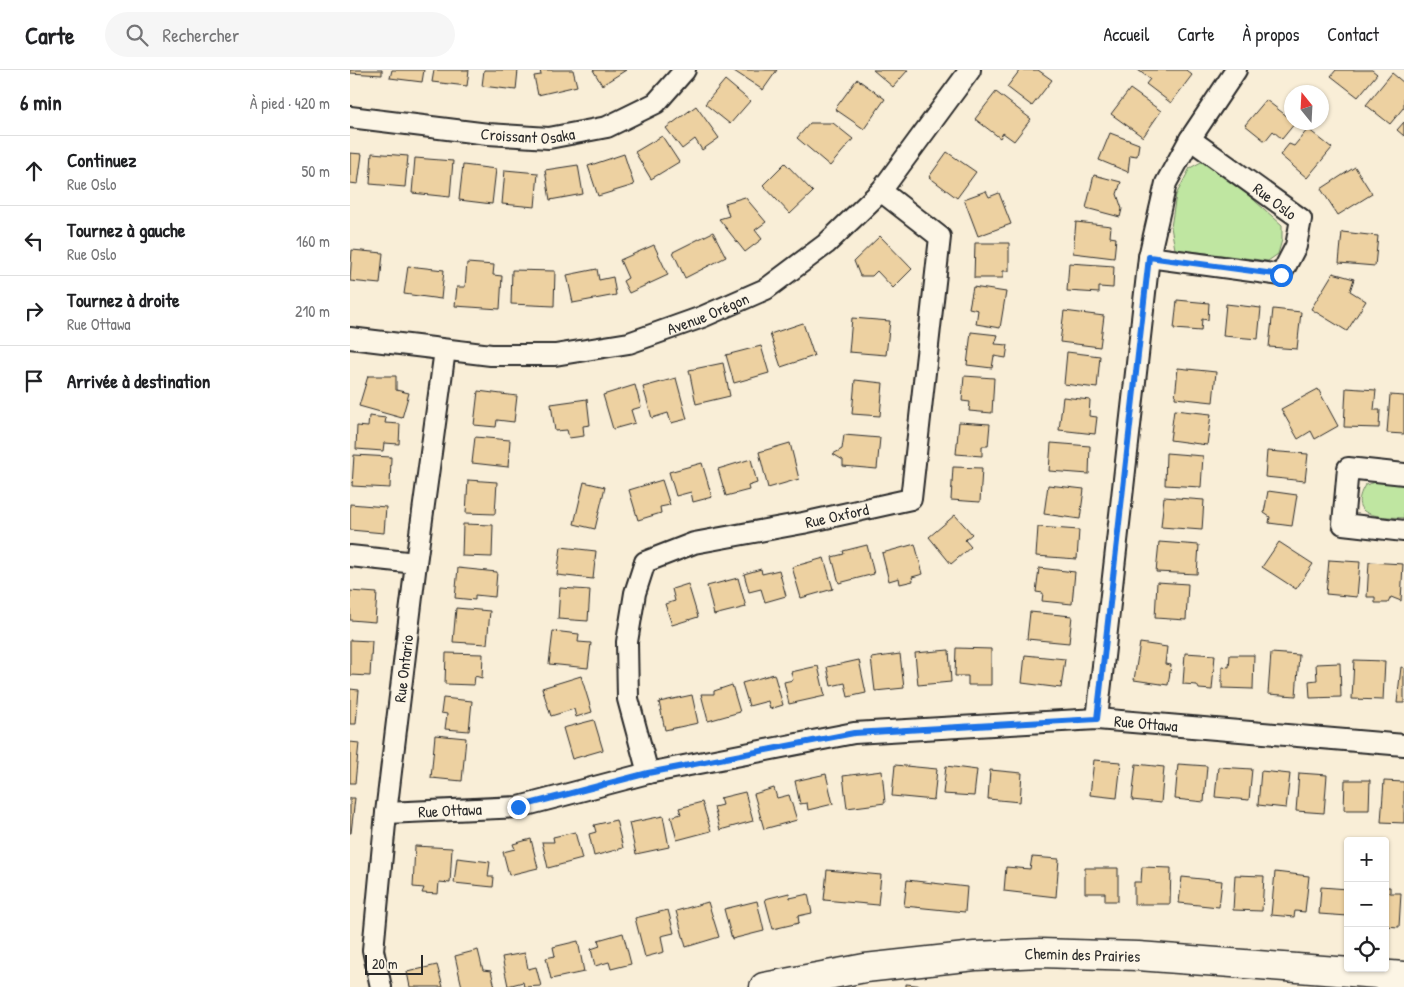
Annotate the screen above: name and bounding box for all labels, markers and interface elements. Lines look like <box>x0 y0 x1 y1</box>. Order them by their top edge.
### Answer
search box <box>105 12 455 57</box>
text: Carte <box>25 19 75 51</box>
icon: search <box>123 21 151 49</box>
text: Rechercher <box>163 22 239 48</box>
text: Accueil <box>1103 22 1149 47</box>
text: Carte <box>1177 22 1215 47</box>
text: À propos <box>1243 22 1299 47</box>
text: Contact <box>1327 22 1379 47</box>
north arrow <box>1284 85 1329 130</box>
text: 6 min <box>20 88 62 117</box>
text: À pied · 420 m <box>250 92 330 114</box>
street label: Croissant Osaka <box>479 122 577 149</box>
text: Continuez <box>67 147 136 173</box>
icon: ahead <box>20 157 48 185</box>
text: 50 m <box>302 160 330 182</box>
text: Rue Oslo <box>67 173 116 195</box>
street label: Rue Oslo <box>1249 177 1302 225</box>
text: Tournez à gauche <box>67 217 185 243</box>
icon: left <box>20 227 48 255</box>
text: 160 m <box>296 230 330 252</box>
text: Rue Oslo <box>67 243 116 265</box>
route start <box>1270 264 1293 287</box>
text: Tournez à droite <box>67 287 180 313</box>
street label: Avenue Orégon <box>664 287 752 340</box>
icon: right <box>20 297 48 325</box>
text: 210 m <box>295 300 330 322</box>
text: Rue Ottawa <box>67 313 131 335</box>
icon: arrive <box>20 367 48 395</box>
text: Arrivée à destination <box>67 368 210 394</box>
street label: Rue Oxford <box>803 498 871 533</box>
street label: Rue Ontario <box>388 633 418 704</box>
street label: Rue Ottawa <box>1113 710 1179 737</box>
route end <box>507 796 530 819</box>
street label: Rue Ottawa <box>418 798 482 823</box>
map controls <box>1344 837 1389 972</box>
button: + <box>1344 837 1389 882</box>
button: − <box>1344 882 1389 927</box>
button: locate <box>1344 927 1389 972</box>
street label: Chemin des Prairies <box>1024 942 1141 967</box>
scale bar <box>365 952 422 975</box>
text: 20 m <box>372 954 398 973</box>

